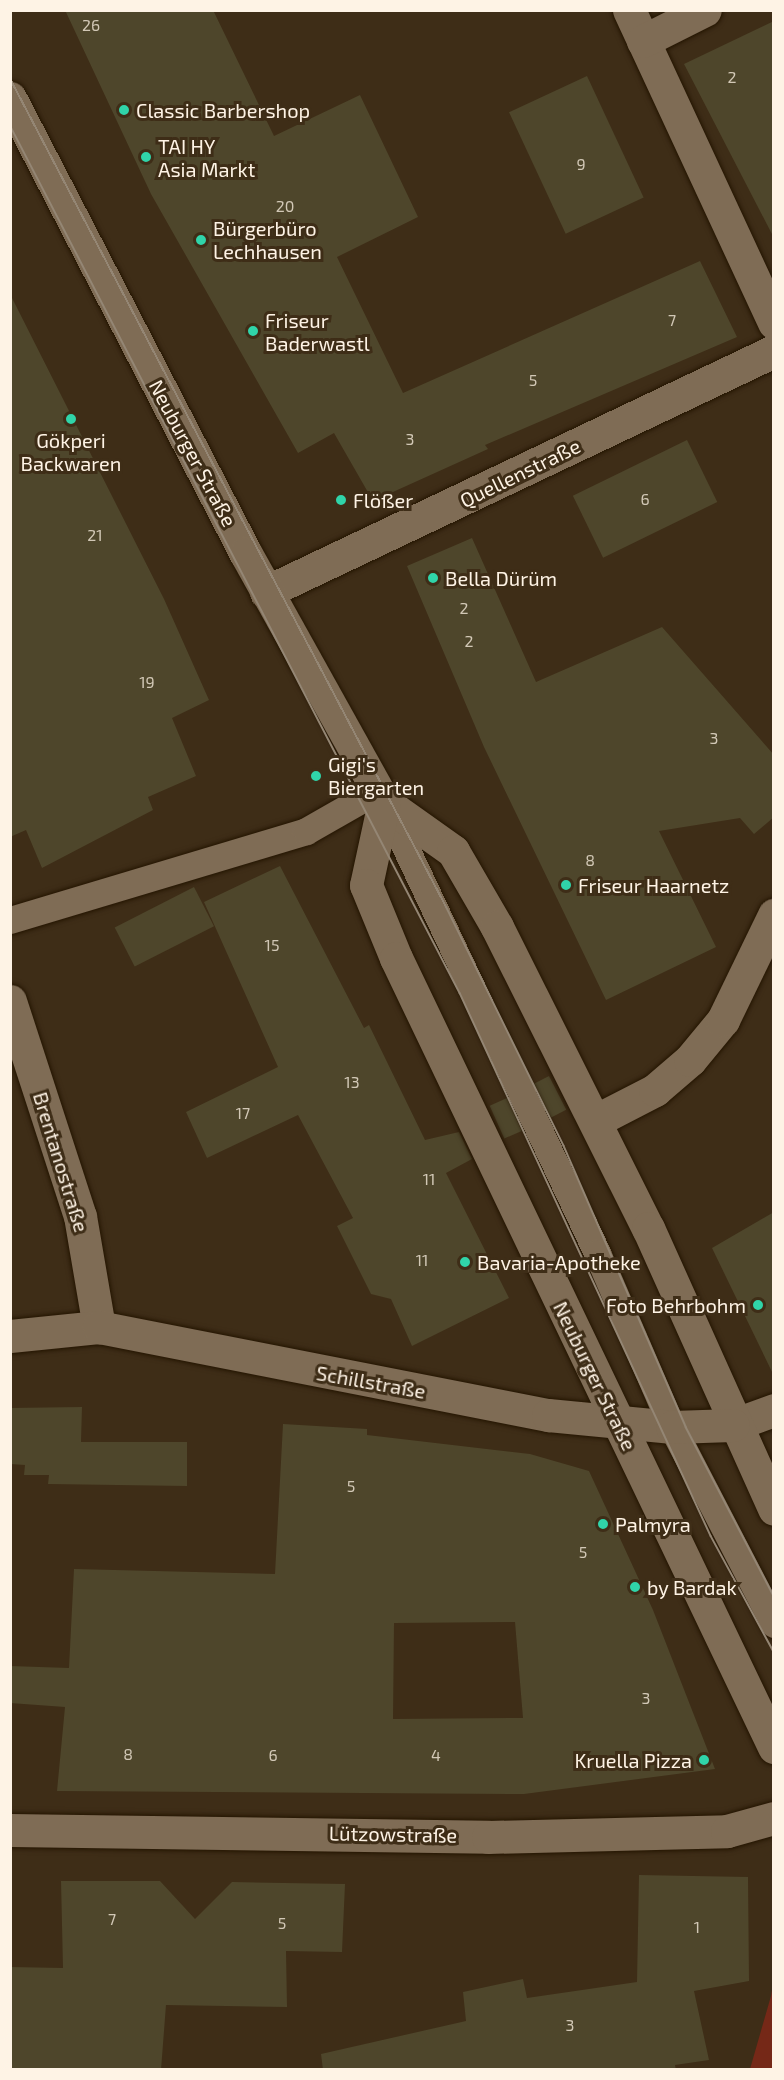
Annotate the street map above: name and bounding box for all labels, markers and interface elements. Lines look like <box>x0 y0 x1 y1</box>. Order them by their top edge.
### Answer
house number: 26 <box>82 15 100 35</box>
house number: 2 <box>728 67 736 87</box>
place label: Classic Barbershop <box>136 98 310 122</box>
marker: Classic Barbershop <box>117 103 131 117</box>
place label: TAI HY Asia Markt <box>158 134 255 181</box>
marker: TAI HY Asia Markt <box>139 150 153 164</box>
house number: 9 <box>576 154 586 174</box>
house number: 20 <box>276 196 294 216</box>
place label: Bürgerbüro Lechhausen <box>213 216 322 263</box>
marker: Bürgerbüro Lechhausen <box>194 233 208 247</box>
place label: Friseur Baderwastl <box>265 308 370 355</box>
house number: 7 <box>668 310 676 330</box>
marker: Friseur Baderwastl <box>246 324 260 338</box>
house number: 5 <box>529 370 537 390</box>
street label: Neuburger Straße <box>144 375 242 531</box>
marker: Gökperi Backwaren <box>64 412 78 426</box>
place label: Gökperi Backwaren <box>21 428 121 475</box>
house number: 3 <box>406 429 414 449</box>
street label: Quellenstraße <box>456 434 584 512</box>
place label: Flößer <box>353 488 413 512</box>
house number: 6 <box>640 489 650 509</box>
marker: Flößer <box>334 493 348 507</box>
house number: 21 <box>87 525 103 545</box>
place label: Bella Dürüm <box>445 566 557 590</box>
marker: Bella Dürüm <box>426 571 440 585</box>
house number: 2 <box>460 598 468 618</box>
house number: 2 <box>465 631 473 651</box>
house number: 19 <box>139 672 155 692</box>
house number: 3 <box>710 728 718 748</box>
place label: Gigi's Biergarten <box>328 752 424 799</box>
marker: Gigi's Biergarten <box>309 769 323 783</box>
house number: 8 <box>585 850 595 870</box>
place label: Friseur Haarnetz <box>578 873 730 897</box>
marker: Friseur Haarnetz <box>559 878 573 892</box>
house number: 15 <box>265 935 279 955</box>
house number: 13 <box>344 1072 360 1092</box>
street label: Brentanostraße <box>28 1089 94 1235</box>
house number: 17 <box>236 1103 250 1123</box>
house number: 11 <box>423 1169 435 1189</box>
house number: 11 <box>416 1250 428 1270</box>
place label: Bavaria-Apotheke <box>477 1250 641 1274</box>
marker: Bavaria-Apotheke <box>458 1255 472 1269</box>
place label: Foto Behrbohm <box>606 1293 746 1317</box>
street label: Neuburger Straße <box>548 1297 642 1455</box>
marker: Foto Behrbohm <box>751 1298 765 1312</box>
street label: Schillstraße <box>315 1361 427 1403</box>
house number: 5 <box>347 1476 355 1496</box>
place label: Palmyra <box>615 1512 691 1536</box>
marker: Palmyra <box>596 1517 610 1531</box>
house number: 5 <box>579 1542 587 1562</box>
place label: by Bardak <box>647 1575 737 1599</box>
marker: by Bardak <box>628 1580 642 1594</box>
house number: 3 <box>642 1688 650 1708</box>
house number: 8 <box>123 1744 133 1764</box>
house number: 6 <box>268 1745 278 1765</box>
house number: 4 <box>431 1745 441 1765</box>
place label: Kruella Pizza <box>575 1748 692 1772</box>
marker: Kruella Pizza <box>697 1753 711 1767</box>
street label: Lützowstraße <box>329 1821 457 1847</box>
house number: 7 <box>108 1909 116 1929</box>
house number: 5 <box>278 1913 286 1933</box>
house number: 1 <box>694 1917 700 1937</box>
house number: 3 <box>566 2015 574 2035</box>

